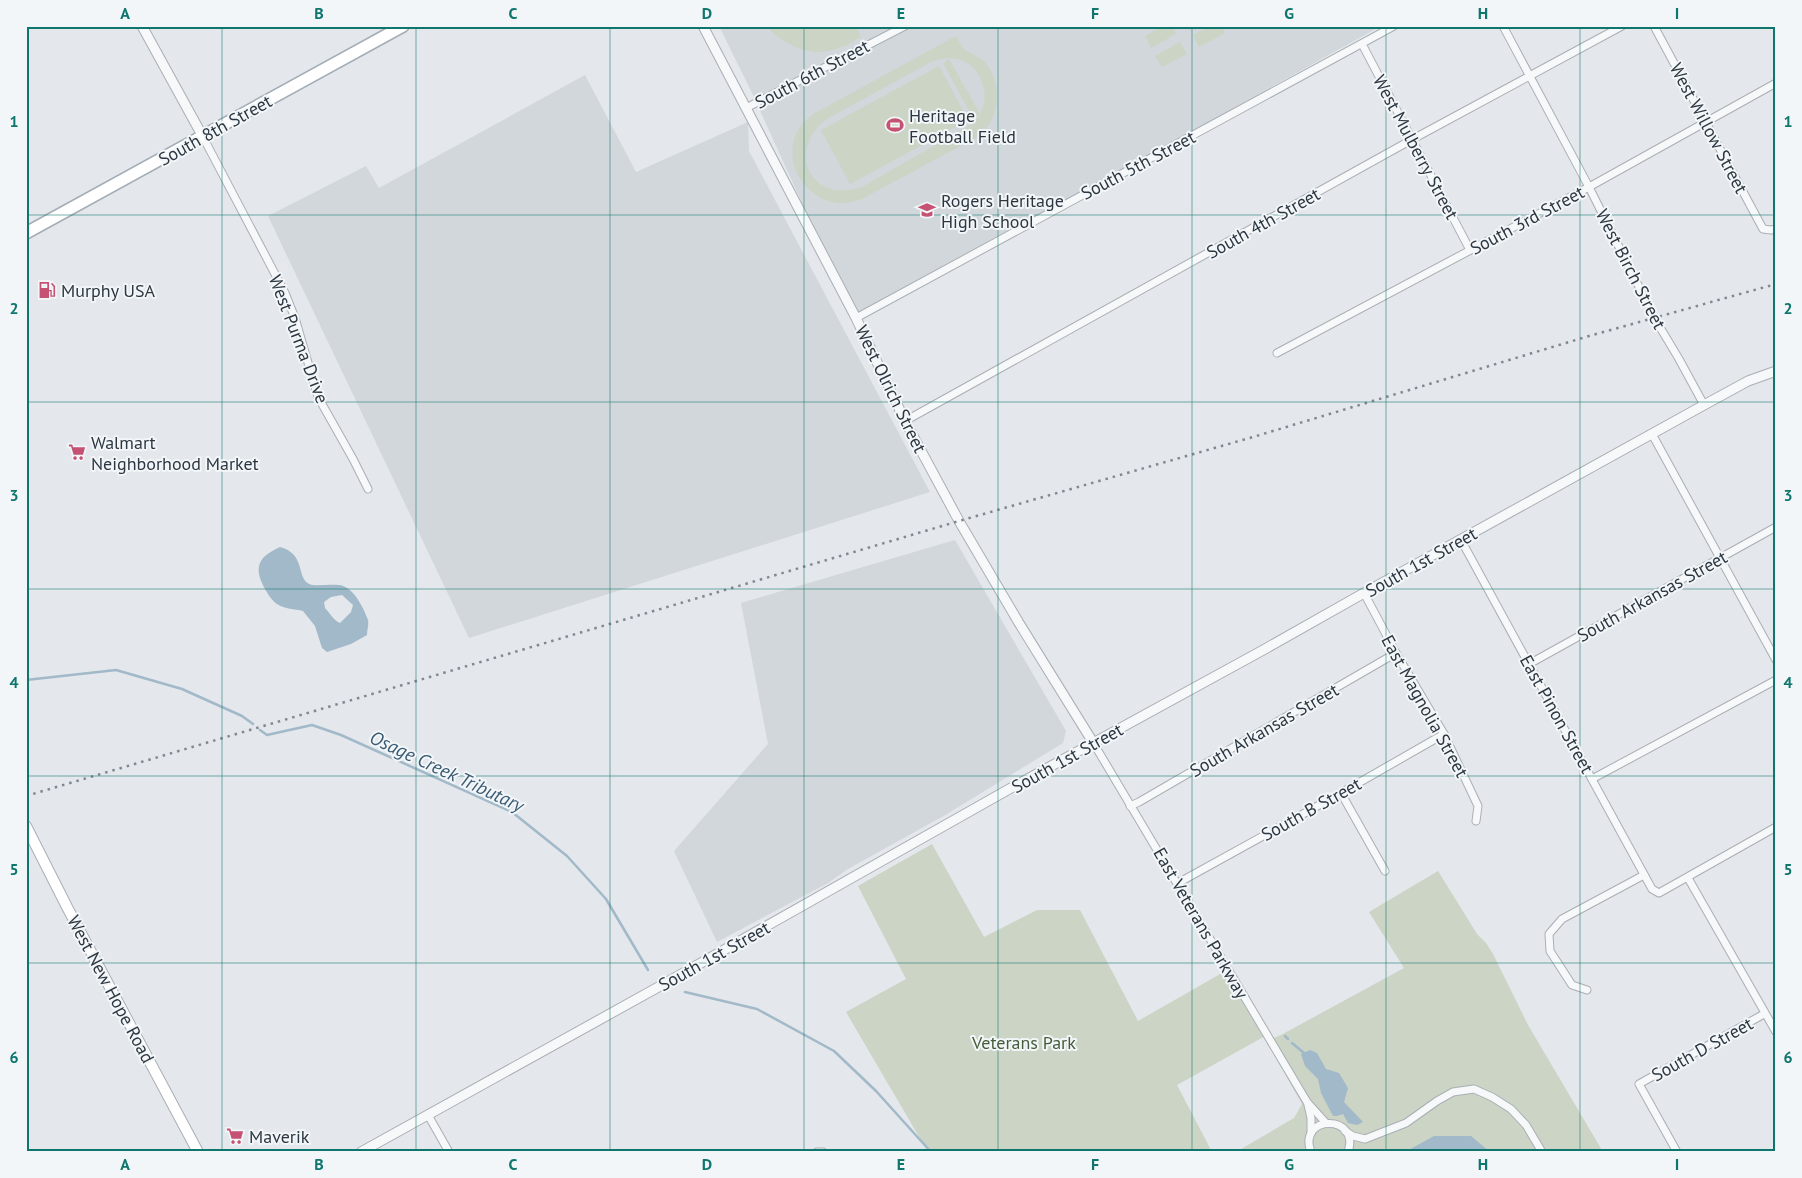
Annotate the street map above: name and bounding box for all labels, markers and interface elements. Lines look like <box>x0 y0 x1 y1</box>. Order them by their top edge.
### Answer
text: A <box>120 3 130 23</box>
text: B <box>314 3 324 23</box>
text: C <box>509 3 518 23</box>
text: D <box>702 3 712 23</box>
text: E <box>897 3 905 23</box>
text: F <box>1091 3 1099 23</box>
text: G <box>1284 3 1294 23</box>
text: H <box>1478 3 1488 23</box>
text: I <box>1675 3 1679 23</box>
street label: South 6th Street <box>751 34 873 114</box>
street label: West Willow Street <box>1665 59 1753 197</box>
street label: West Mulberry Street <box>1368 71 1464 223</box>
street label: South 8th Street <box>154 89 276 171</box>
place label: Heritage Football Field <box>909 104 1016 148</box>
text: 1 <box>9 111 19 131</box>
text: 1 <box>1783 111 1793 131</box>
sports icon: Heritage Football Field <box>885 115 905 135</box>
street label: South 5th Street <box>1077 125 1199 205</box>
street label: South 3rd Street <box>1466 180 1588 260</box>
street label: South 4th Street <box>1202 182 1324 264</box>
place label: Rogers Heritage High School <box>941 189 1064 233</box>
school or university icon: Rogers Heritage High School <box>917 200 937 220</box>
street label: West Birch Street <box>1591 205 1671 333</box>
street label: West Purma Drive <box>264 272 334 406</box>
place label: Murphy USA <box>61 279 155 302</box>
fuel station icon: Murphy USA <box>37 280 57 300</box>
text: 2 <box>9 298 19 318</box>
text: 2 <box>1783 298 1793 318</box>
street label: West Olrich Street <box>850 321 932 457</box>
place label: Walmart Neighborhood Market <box>91 431 259 475</box>
supermarket icon: Walmart Neighborhood Market <box>67 442 87 462</box>
text: 3 <box>9 485 19 505</box>
text: 3 <box>1783 485 1793 505</box>
street label: South 1st Street <box>1361 522 1481 602</box>
street label: South Arkansas Street <box>1573 545 1731 647</box>
street label: East Magnolia Street <box>1376 631 1474 781</box>
street label: East Pinon Street <box>1515 651 1599 777</box>
text: 4 <box>9 672 19 692</box>
text: 4 <box>1783 672 1793 692</box>
street label: South Arkansas Street <box>1186 678 1342 782</box>
street label: South 1st Street <box>1007 718 1127 798</box>
water label: Osage Creek Tributary <box>366 725 529 818</box>
street label: South B Street <box>1257 772 1365 846</box>
street label: East Veterans Parkway <box>1148 843 1254 1003</box>
text: 5 <box>9 859 19 879</box>
text: 5 <box>1783 859 1793 879</box>
street label: West New Hope Road <box>62 911 160 1067</box>
street label: South 1st Street <box>654 916 774 996</box>
street label: South D Street <box>1647 1012 1757 1086</box>
park label: Veterans Park <box>971 1031 1076 1054</box>
text: 6 <box>9 1047 19 1067</box>
text: 6 <box>1783 1047 1793 1067</box>
place label: Maverik <box>249 1125 310 1148</box>
supermarket icon: Maverik <box>225 1126 245 1146</box>
text: A <box>120 1154 130 1174</box>
text: B <box>314 1154 324 1174</box>
text: C <box>509 1154 518 1174</box>
text: D <box>702 1154 712 1174</box>
text: E <box>897 1154 905 1174</box>
text: F <box>1091 1154 1099 1174</box>
text: G <box>1284 1154 1294 1174</box>
text: H <box>1478 1154 1488 1174</box>
text: I <box>1675 1154 1679 1174</box>

